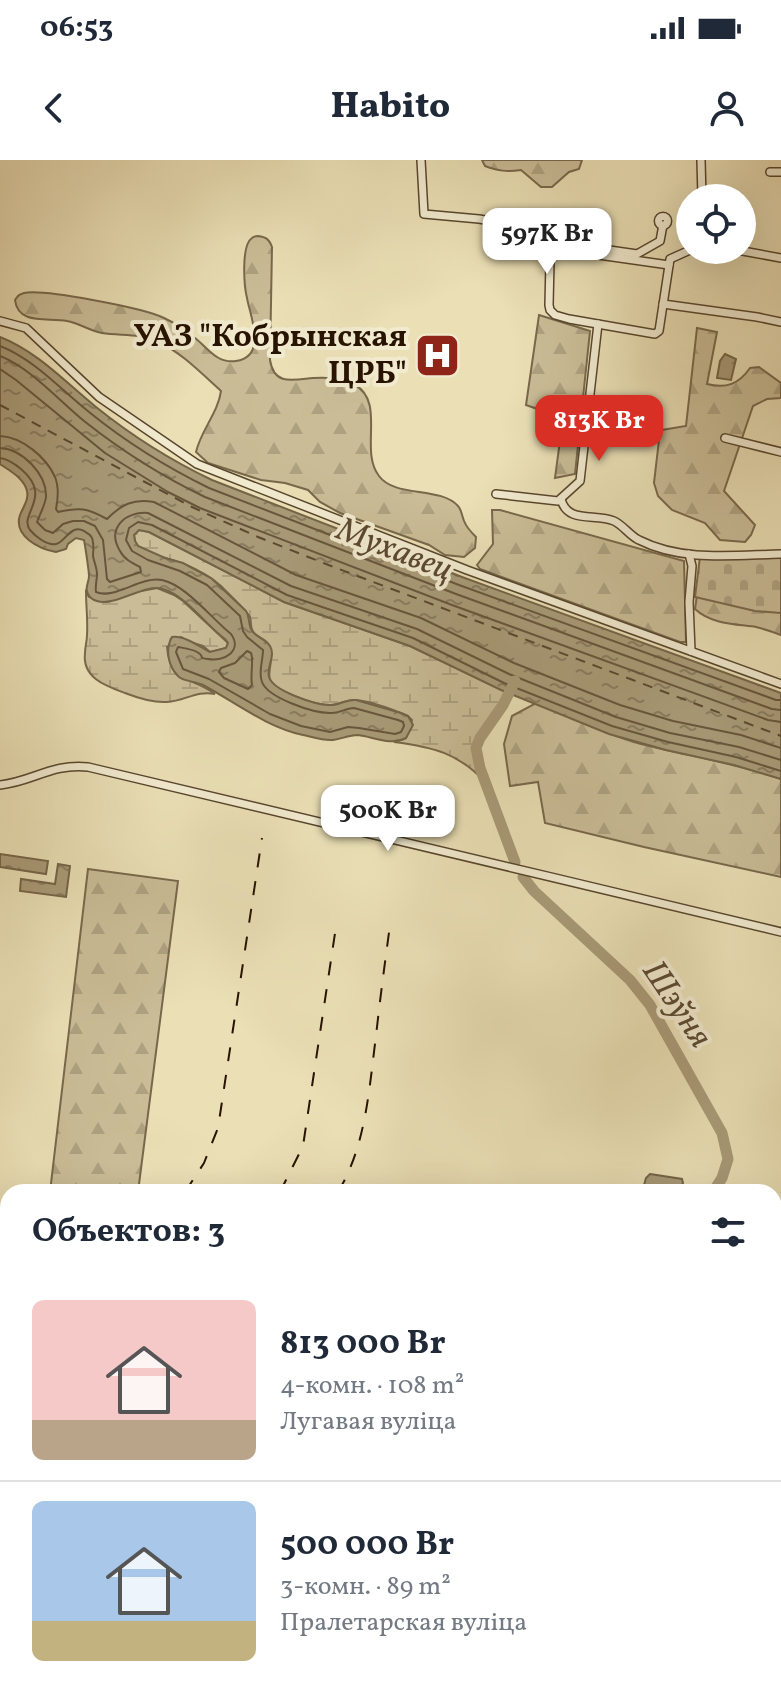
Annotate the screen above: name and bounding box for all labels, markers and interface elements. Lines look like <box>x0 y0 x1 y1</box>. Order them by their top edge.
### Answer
text: 06:53 <box>40 7 113 49</box>
text: Habito <box>331 83 450 133</box>
icon: back <box>32 86 76 130</box>
icon: person <box>705 86 749 130</box>
map controls <box>676 184 756 264</box>
button: locate <box>676 184 756 264</box>
pin: 597K Br <box>473 208 621 276</box>
text: 597K Br <box>501 216 593 252</box>
place label: УАЗ "Кобрынская ЦРБ" <box>134 316 407 397</box>
hospital icon: УАЗ "Кобрынская ЦРБ" <box>414 332 462 380</box>
pin: 813K Br <box>525 395 673 463</box>
text: 813K Br <box>553 403 645 439</box>
water label: Мухавец <box>328 507 459 595</box>
pin: 500K Br <box>314 785 462 853</box>
text: 500K Br <box>339 793 437 829</box>
water label: Шэўня <box>630 952 722 1058</box>
text: Объектов: 3 <box>32 1209 225 1256</box>
icon: filters <box>706 1210 750 1254</box>
text: 813 000 Br <box>280 1321 446 1368</box>
icon: home <box>96 1332 192 1428</box>
text: 4-комн. · 108 m² <box>280 1368 464 1404</box>
text: Лугавая вуліца <box>280 1404 457 1440</box>
text: 500 000 Br <box>280 1522 454 1569</box>
icon: home <box>96 1533 192 1629</box>
text: 3-комн. · 89 m² <box>280 1569 451 1605</box>
text: Пралетарская вуліца <box>280 1605 527 1641</box>

